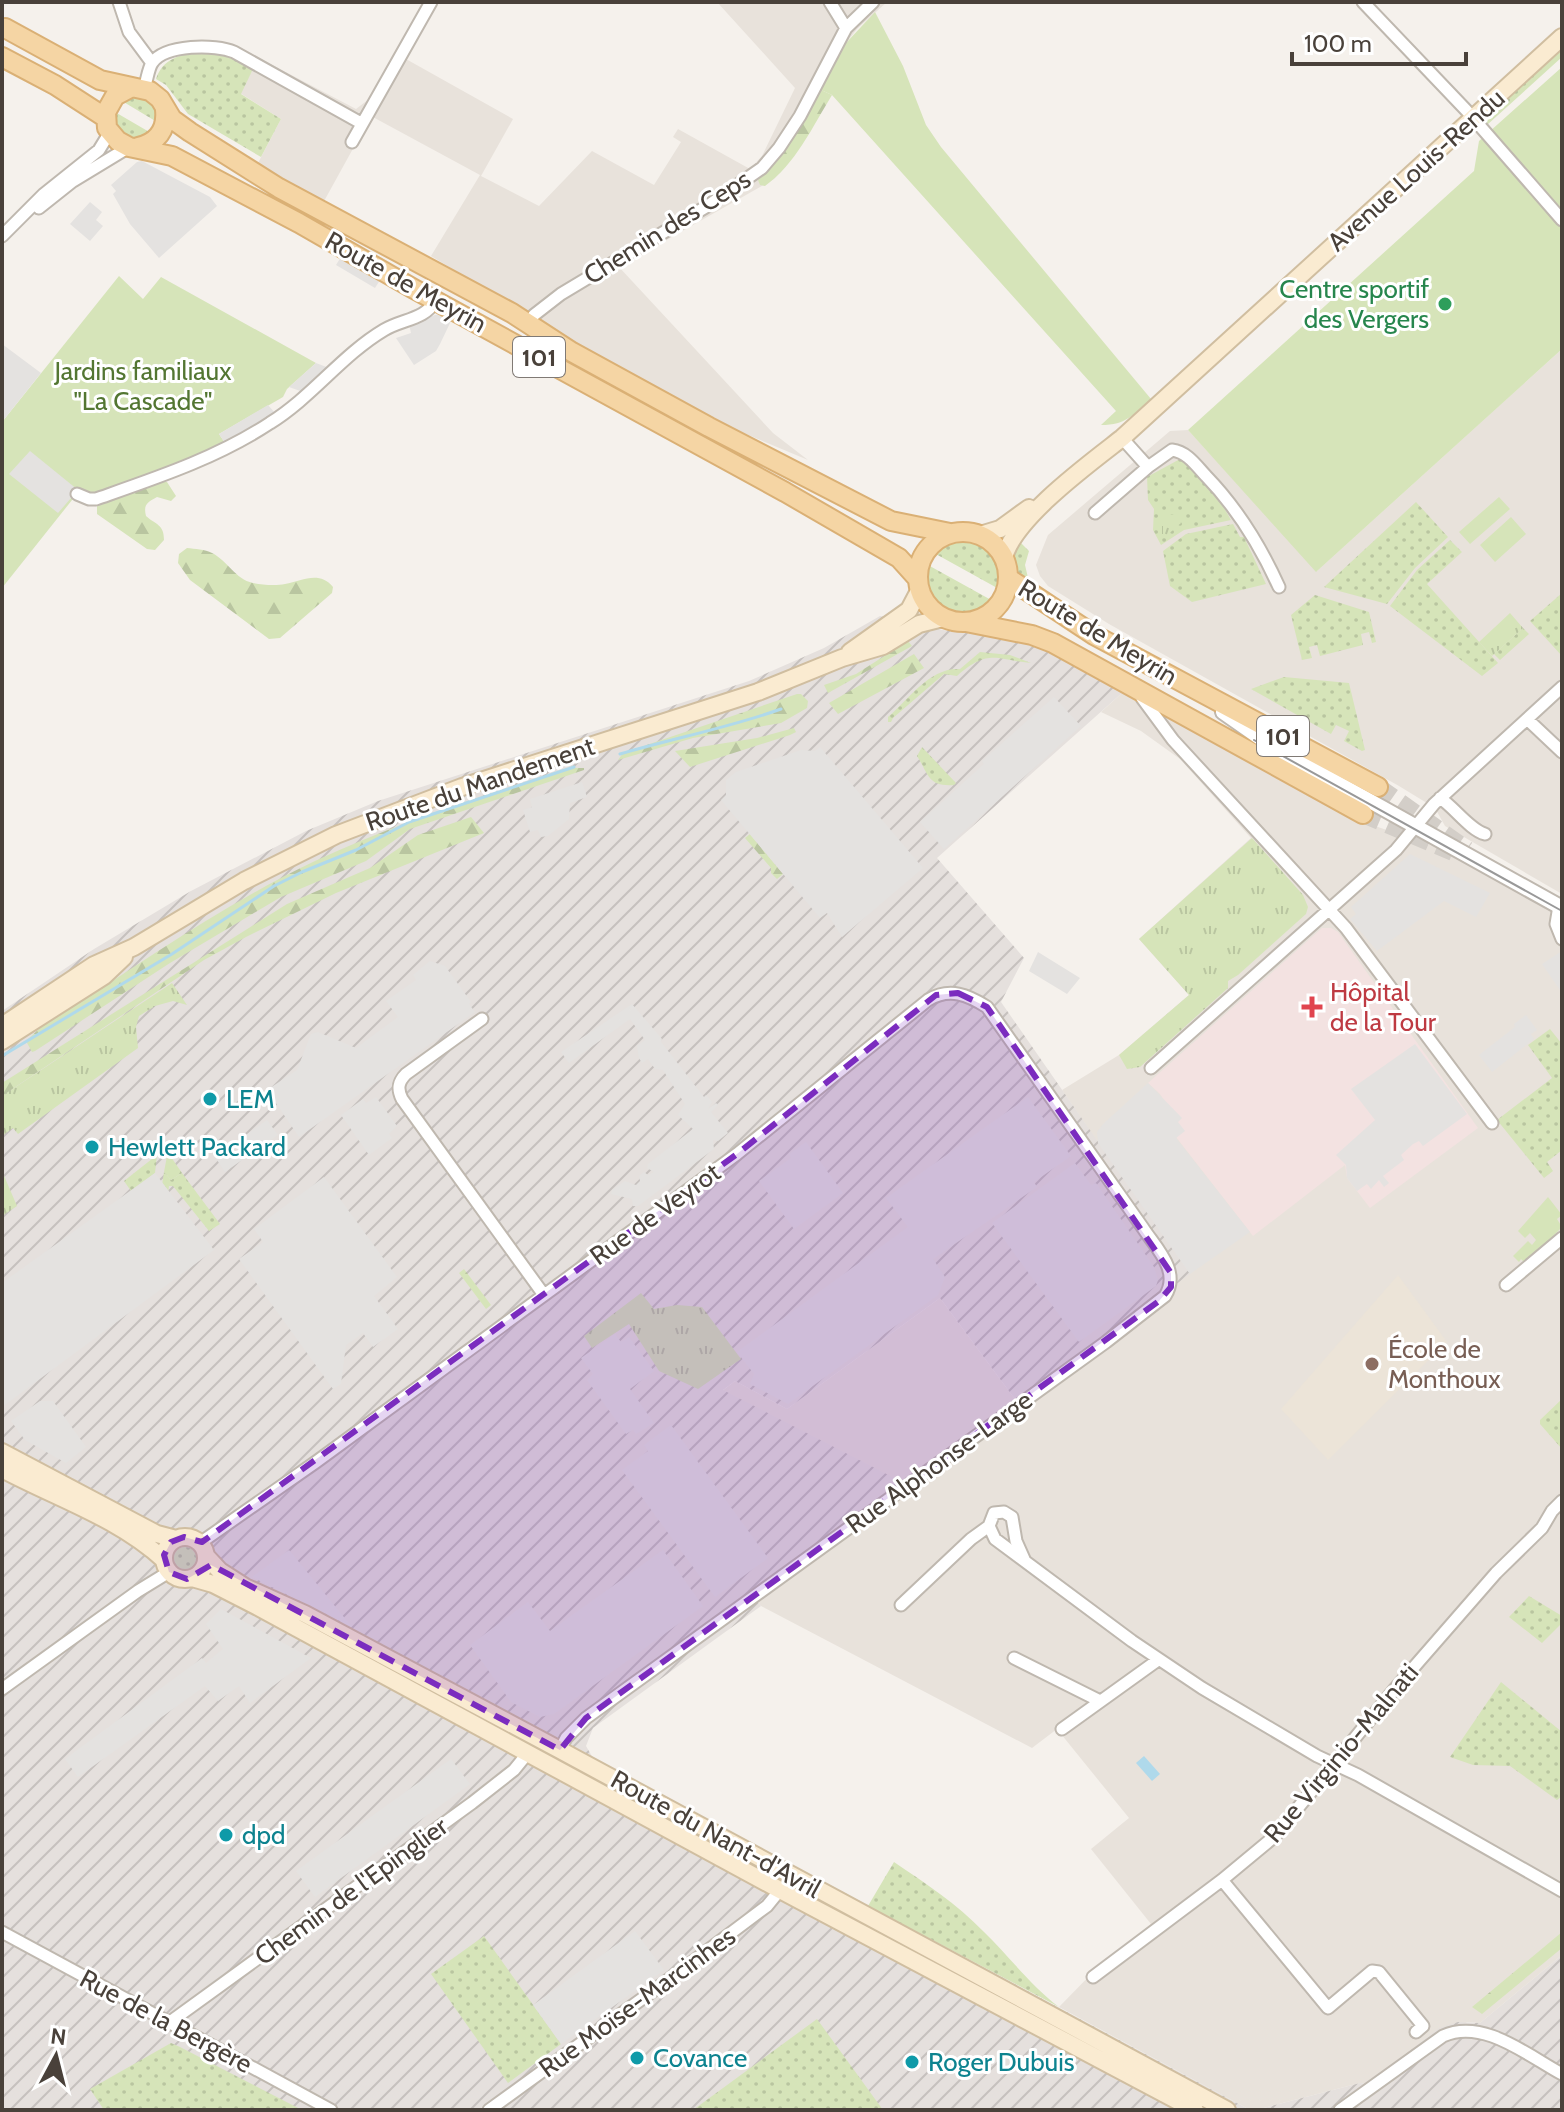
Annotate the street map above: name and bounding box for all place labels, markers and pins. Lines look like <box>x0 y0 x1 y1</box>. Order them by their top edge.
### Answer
place label: Centre sportif des Vergers <box>1279 273 1429 335</box>
marker: Centre sportif des Vergers <box>1436 295 1454 313</box>
place label: Hôpital de la Tour <box>1330 976 1437 1038</box>
marker: Hôpital de la Tour <box>1301 996 1323 1018</box>
place label: LEM <box>226 1083 275 1115</box>
marker: LEM <box>201 1090 219 1108</box>
place label: Hewlett Packard <box>108 1131 286 1163</box>
marker: Hewlett Packard <box>83 1138 101 1156</box>
place label: École de Monthoux <box>1388 1333 1501 1395</box>
marker: École de Monthoux <box>1363 1355 1381 1373</box>
place label: dpd <box>242 1819 285 1851</box>
marker: dpd <box>217 1826 235 1844</box>
place label: Covance <box>653 2042 747 2074</box>
place label: Roger Dubuis <box>928 2046 1075 2078</box>
marker: Covance <box>628 2049 646 2067</box>
marker: Roger Dubuis <box>903 2053 921 2071</box>

